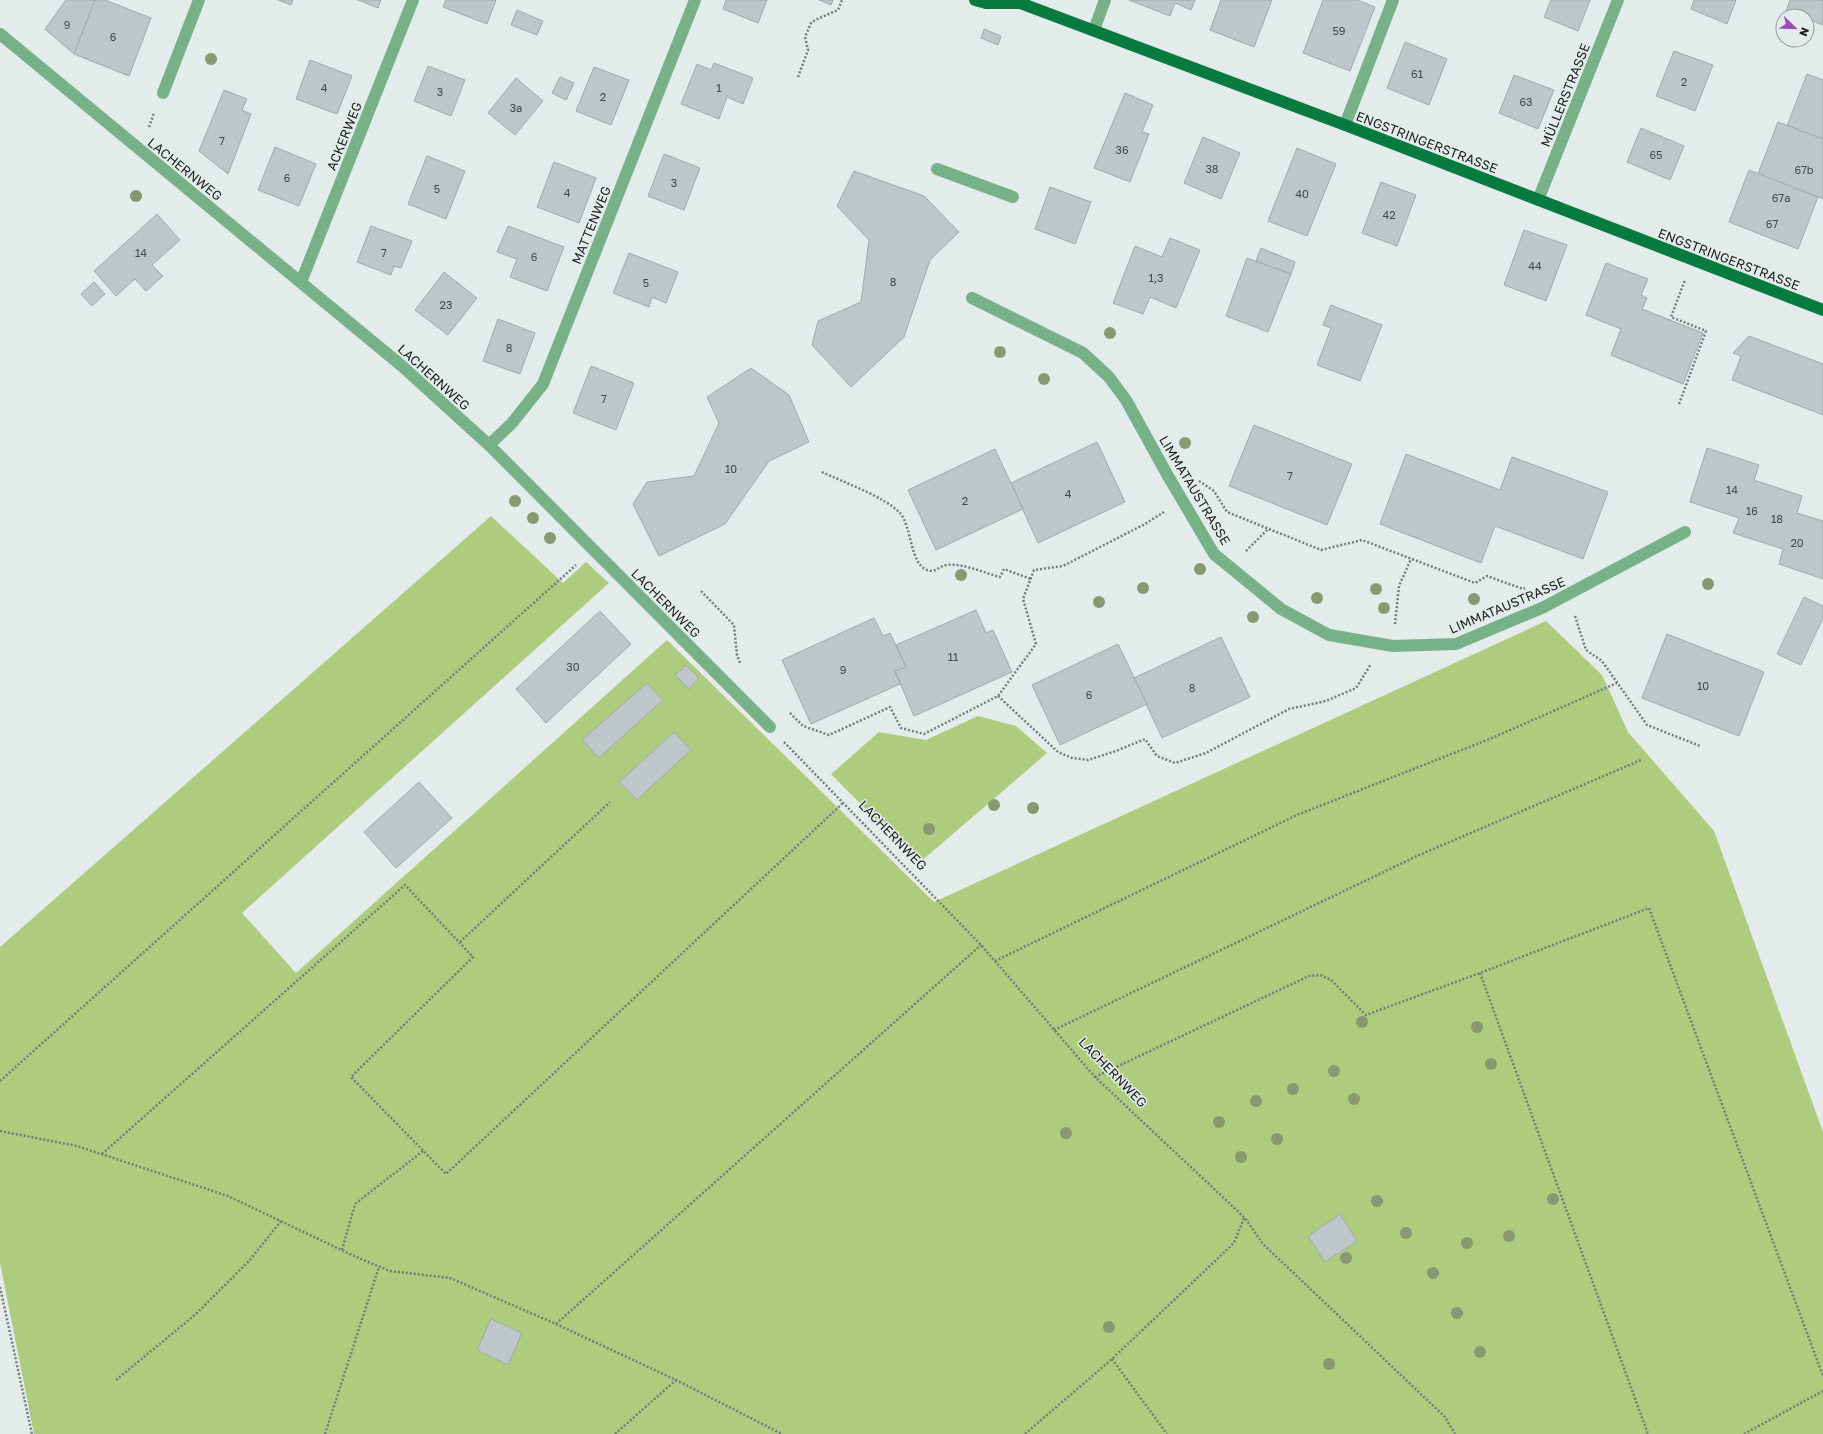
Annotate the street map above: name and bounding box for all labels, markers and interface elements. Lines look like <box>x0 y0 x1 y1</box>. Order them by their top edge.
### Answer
north arrow <box>1775 8 1815 48</box>
house number: 9 <box>64 18 70 31</box>
house number: 59 <box>1332 24 1346 37</box>
text: N <box>1797 26 1812 38</box>
house number: 6 <box>110 30 117 43</box>
street label: MÜLLERSTRASSE <box>1537 41 1593 149</box>
house number: 61 <box>1411 67 1423 80</box>
house number: 2 <box>1681 75 1687 88</box>
house number: 4 <box>321 81 328 94</box>
house number: 1 <box>716 81 722 94</box>
house number: 3 <box>437 85 443 98</box>
house number: 2 <box>600 90 606 103</box>
house number: 63 <box>1519 95 1533 108</box>
street label: ACKERWEG <box>323 99 365 173</box>
house number: 3a <box>510 101 522 114</box>
street label: ENGSTRINGERSTRASSE <box>1354 108 1500 176</box>
street label: LACHERNWEG <box>145 134 225 204</box>
house number: 7 <box>219 134 225 147</box>
house number: 36 <box>1115 143 1129 156</box>
house number: 65 <box>1649 148 1663 161</box>
house number: 38 <box>1205 162 1219 175</box>
house number: 67b <box>1794 163 1814 176</box>
house number: 6 <box>284 171 291 184</box>
house number: 3 <box>671 176 677 189</box>
house number: 5 <box>434 182 440 195</box>
street label: MATTENWEG <box>568 184 614 266</box>
house number: 4 <box>564 186 571 199</box>
house number: 40 <box>1295 187 1309 200</box>
house number: 67a <box>1772 191 1790 204</box>
house number: 42 <box>1382 208 1396 221</box>
house number: 67 <box>1766 217 1778 230</box>
street label: ENGSTRINGERSTRASSE <box>1656 225 1802 293</box>
house number: 14 <box>135 246 147 259</box>
house number: 7 <box>381 246 387 259</box>
house number: 6 <box>531 250 538 263</box>
house number: 44 <box>1528 259 1542 272</box>
house number: 1,3 <box>1148 271 1164 284</box>
house number: 8 <box>890 275 897 288</box>
house number: 5 <box>643 276 649 289</box>
house number: 23 <box>440 298 452 311</box>
street label: LACHERNWEG <box>395 341 473 413</box>
house number: 8 <box>506 341 513 354</box>
house number: 7 <box>601 392 607 405</box>
street label: LIMMATAUSTRASSE <box>1156 432 1234 548</box>
house number: 10 <box>725 462 737 475</box>
house number: 7 <box>1287 469 1293 482</box>
house number: 14 <box>1726 483 1738 496</box>
house number: 4 <box>1065 487 1072 500</box>
house number: 2 <box>962 494 968 507</box>
house number: 16 <box>1746 504 1758 517</box>
house number: 18 <box>1771 512 1783 525</box>
house number: 20 <box>1790 536 1804 549</box>
street label: LACHERNWEG <box>628 565 704 641</box>
street label: LIMMATAUSTRASSE <box>1447 573 1568 637</box>
house number: 11 <box>948 650 958 663</box>
house number: 30 <box>566 660 580 673</box>
house number: 9 <box>840 663 846 676</box>
house number: 10 <box>1697 679 1709 692</box>
house number: 8 <box>1189 681 1196 694</box>
house number: 6 <box>1086 688 1093 701</box>
street label: LACHERNWEG <box>856 797 930 873</box>
street label: LACHERNWEG <box>1076 1034 1150 1110</box>

